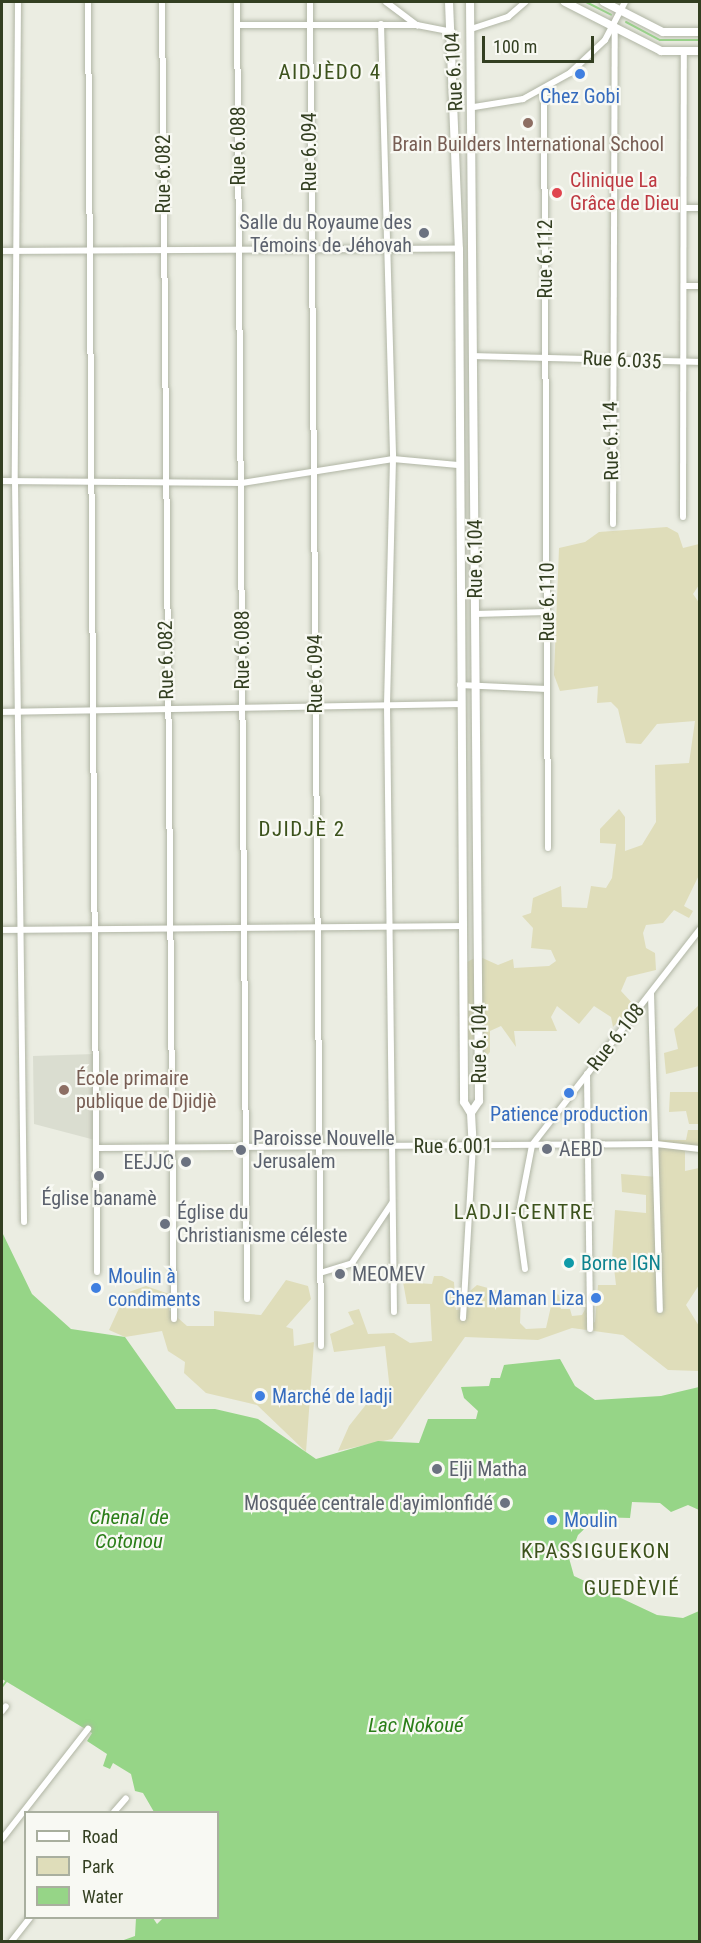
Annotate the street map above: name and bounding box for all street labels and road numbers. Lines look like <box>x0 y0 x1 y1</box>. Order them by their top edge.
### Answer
street label: Rue 6.104 <box>440 32 468 112</box>
street label: Rue 6.088 <box>226 106 250 186</box>
street label: Rue 6.094 <box>297 112 321 192</box>
street label: Rue 6.082 <box>151 134 175 214</box>
street label: Rue 6.112 <box>533 219 557 299</box>
street label: Rue 6.035 <box>582 346 662 374</box>
street label: Rue 6.114 <box>598 401 624 481</box>
street label: Rue 6.104 <box>463 519 487 599</box>
street label: Rue 6.110 <box>535 562 559 642</box>
street label: Rue 6.088 <box>230 610 254 690</box>
street label: Rue 6.082 <box>153 620 179 700</box>
street label: Rue 6.094 <box>303 634 327 714</box>
street label: Rue 6.108 <box>582 998 650 1076</box>
street label: Rue 6.104 <box>467 1004 491 1084</box>
street label: Rue 6.001 <box>413 1134 493 1158</box>

